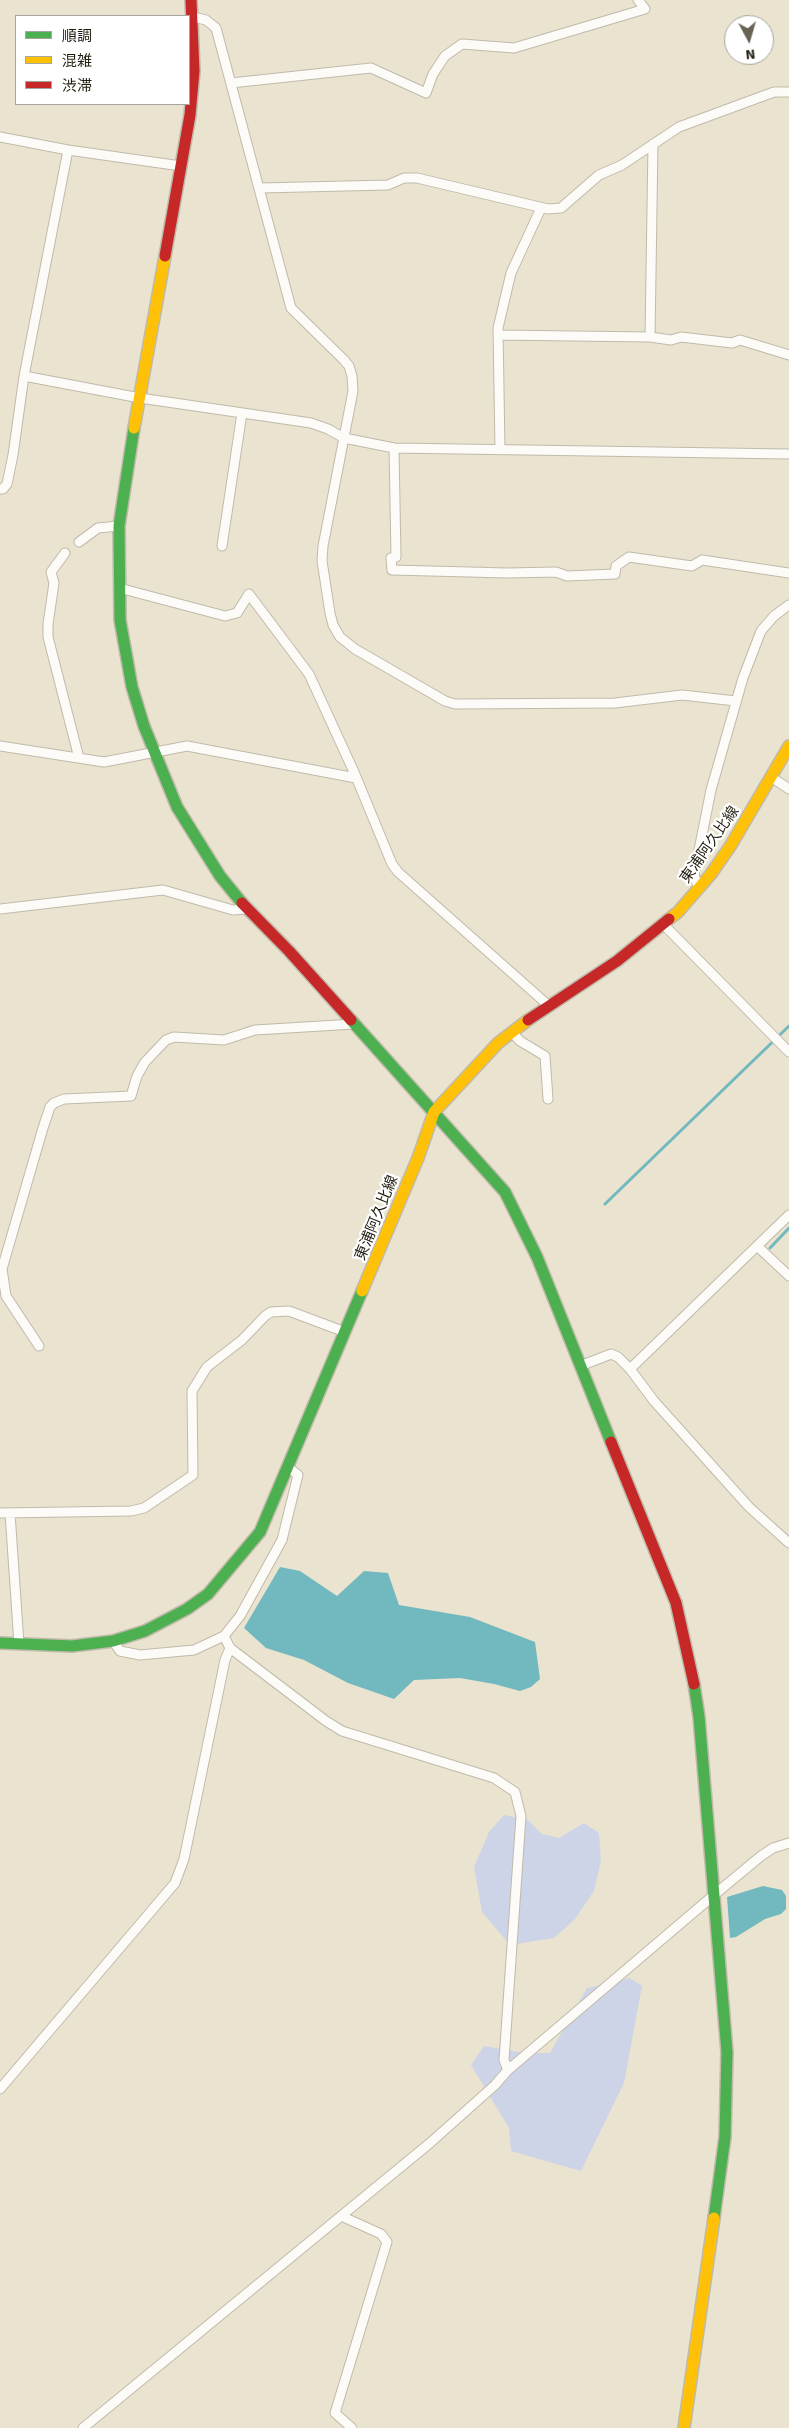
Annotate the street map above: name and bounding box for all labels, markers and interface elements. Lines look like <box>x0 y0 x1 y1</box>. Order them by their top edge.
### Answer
legend <box>15 15 190 105</box>
north arrow <box>724 15 774 65</box>
text: 順調 <box>62 27 92 45</box>
text: N <box>745 45 756 63</box>
text: 混雑 <box>62 52 92 70</box>
text: 渋滞 <box>62 77 92 95</box>
street label: 東浦阿久比線 <box>677 803 743 887</box>
street label: 東浦阿久比線 <box>352 1173 402 1263</box>

